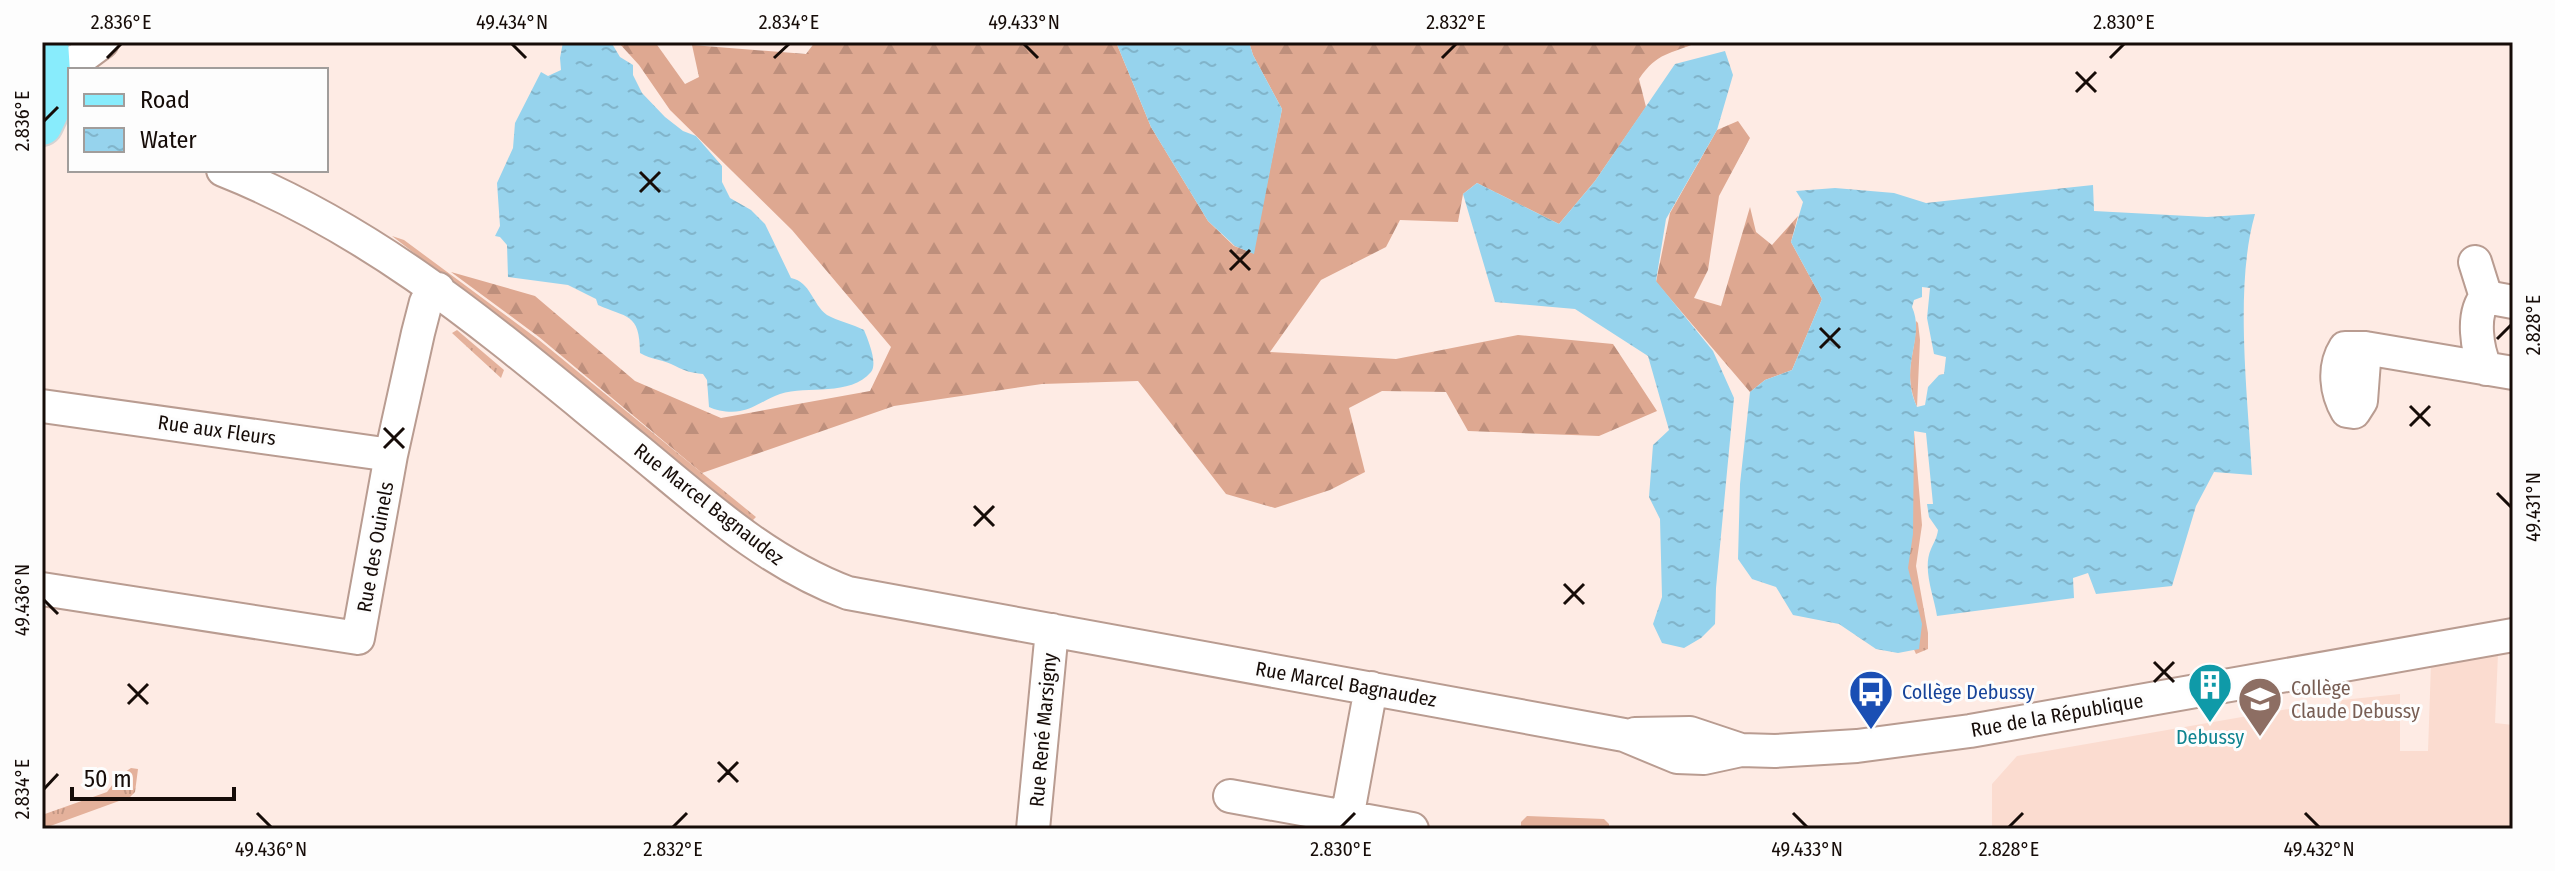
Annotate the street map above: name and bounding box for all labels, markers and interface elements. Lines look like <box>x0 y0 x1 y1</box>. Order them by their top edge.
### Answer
text: 2.836°E <box>91 10 151 34</box>
text: 49.434°N <box>476 10 548 34</box>
text: 2.834°E <box>759 10 819 34</box>
text: 49.433°N <box>988 10 1060 34</box>
text: 2.832°E <box>1426 10 1486 34</box>
text: 2.830°E <box>2093 10 2155 34</box>
legend <box>68 68 328 172</box>
text: Road <box>140 86 190 114</box>
text: 2.836°E <box>10 91 34 151</box>
text: Water <box>140 126 197 154</box>
text: 2.828°E <box>2521 295 2545 355</box>
street label: Rue aux Fleurs <box>156 410 278 450</box>
street label: Rue Marcel Bagnaudez <box>629 438 789 570</box>
text: 49.431°N <box>2521 472 2545 542</box>
street label: Rue des Ouinels <box>352 480 398 614</box>
text: 49.436°N <box>10 564 34 636</box>
street label: Rue René Marsigny <box>1024 652 1062 808</box>
street label: Rue Marcel Bagnaudez <box>1254 656 1439 712</box>
building icon: Debussy <box>2186 661 2234 724</box>
bus stop icon: Collège Debussy <box>1847 668 1895 731</box>
school or university icon: Collège Claude Debussy <box>2236 675 2284 738</box>
place label: Collège Claude Debussy <box>2291 676 2420 723</box>
place label: Collège Debussy <box>1902 680 2034 704</box>
street label: Rue de la République <box>1969 688 2145 742</box>
place label: Debussy <box>2176 725 2244 749</box>
scale bar <box>72 751 234 801</box>
text: 2.834°E <box>10 759 34 819</box>
text: 50 m <box>84 765 132 793</box>
text: 49.436°N <box>235 837 307 861</box>
text: 2.832°E <box>643 837 703 861</box>
text: 2.830°E <box>1310 837 1372 861</box>
text: 49.433°N <box>1771 837 1843 861</box>
text: 2.828°E <box>1979 837 2039 861</box>
text: 49.432°N <box>2283 837 2355 861</box>

